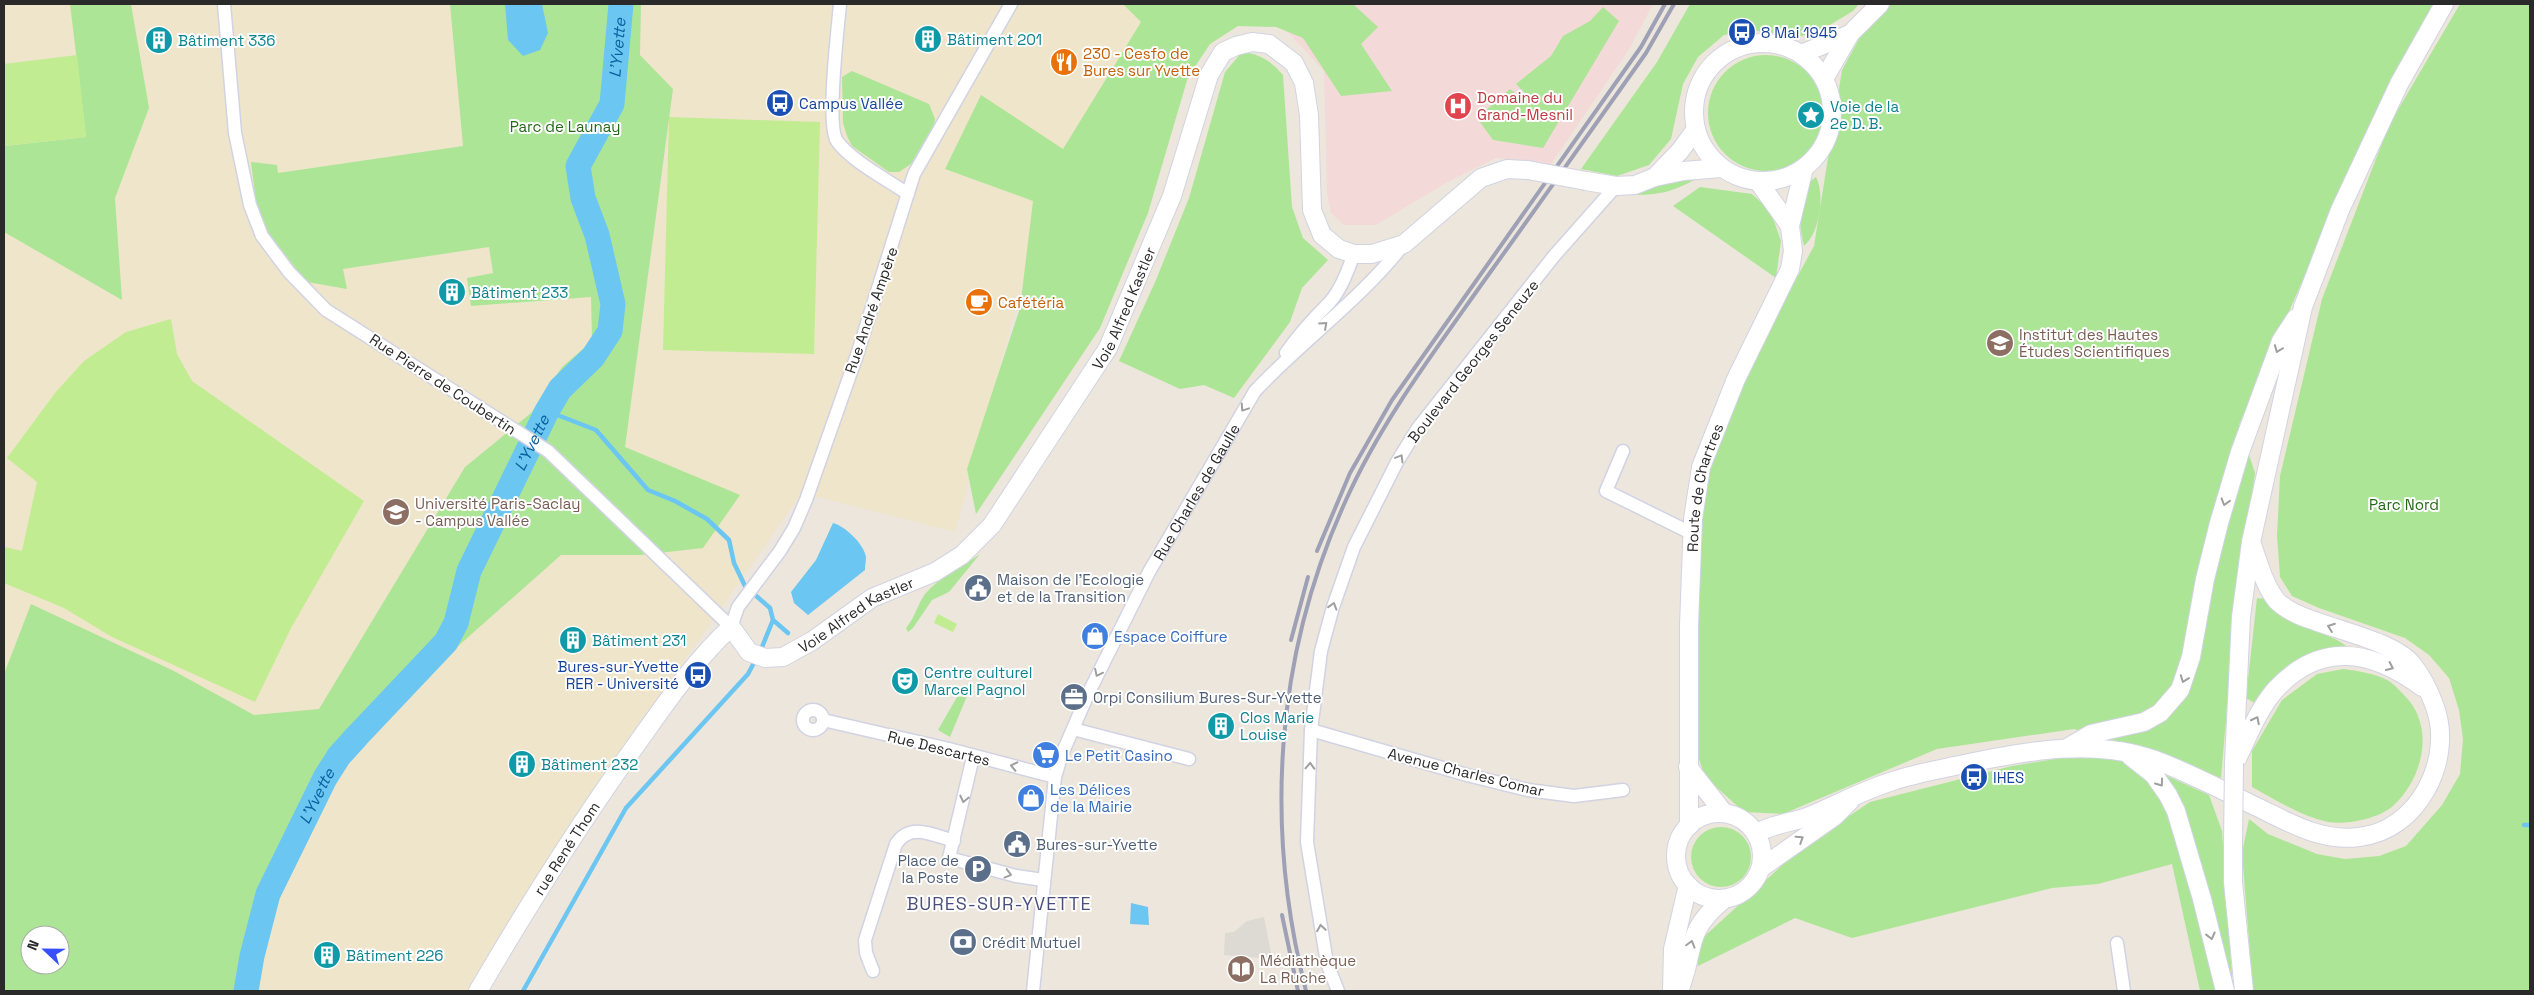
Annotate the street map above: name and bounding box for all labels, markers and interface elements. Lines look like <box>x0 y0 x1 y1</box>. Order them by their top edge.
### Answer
water label: L'Yvette <box>604 17 630 78</box>
bus stop icon: 8 Mai 1945 <box>1727 17 1757 47</box>
place label: 8 Mai 1945 <box>1761 23 1837 42</box>
building icon: Bâtiment 201 <box>913 24 943 54</box>
building icon: Bâtiment 336 <box>144 25 174 55</box>
place label: Bâtiment 201 <box>947 30 1042 49</box>
place label: Bâtiment 336 <box>178 31 275 50</box>
place label: 230 - Cesfo de Bures sur Yvette <box>1083 44 1200 80</box>
restaurant icon: 230 - Cesfo de Bures sur Yvette <box>1049 47 1079 77</box>
bus stop icon: Campus Vallée <box>765 88 795 118</box>
place label: Domaine du Grand-Mesnil <box>1477 88 1573 124</box>
hospital icon: Domaine du Grand-Mesnil <box>1443 91 1473 121</box>
place label: Campus Vallée <box>799 94 903 113</box>
place label: Voie de la 2e D. B. <box>1830 97 1899 133</box>
place icon: Voie de la 2e D. B. <box>1796 100 1826 130</box>
park label: Parc de Launay <box>510 117 620 136</box>
street label: Rue André Ampère <box>840 244 902 376</box>
street label: Voie Alfred Kastler <box>1087 244 1159 373</box>
street label: Boulevard Georges Seneuze <box>1404 276 1543 446</box>
building icon: Bâtiment 233 <box>437 277 467 307</box>
place label: Bâtiment 233 <box>471 283 568 302</box>
cafe icon: Cafétéria <box>964 287 994 317</box>
place label: Cafétéria <box>998 293 1064 312</box>
one-way arrow <box>1318 322 1327 331</box>
place label: Institut des Hautes Études Scientifiques <box>2019 325 2170 361</box>
school or university icon: Institut des Hautes Études Scientifiques <box>1985 328 2015 358</box>
street label: Rue Pierre de Coubertin <box>366 329 520 439</box>
one-way arrow <box>2274 344 2284 353</box>
one-way arrow <box>1241 402 1250 411</box>
water label: L'Yvette <box>509 411 554 474</box>
street label: Rue Charles de Gaulle <box>1149 420 1243 563</box>
street label: Route de Chartres <box>1682 420 1727 552</box>
one-way arrow <box>1393 455 1403 464</box>
place label: Université Paris-Saclay - Campus Vallée <box>415 494 580 530</box>
park label: Parc Nord <box>2369 495 2439 514</box>
school or university icon: Université Paris-Saclay - Campus Vallée <box>381 497 411 527</box>
one-way arrow <box>2220 498 2230 506</box>
place label: Maison de l'Ecologie et de la Transition <box>997 570 1144 606</box>
street label: Voie Alfred Kastler <box>795 572 917 656</box>
public building icon: Maison de l'Ecologie et de la Transition <box>963 573 993 603</box>
one-way arrow <box>1328 603 1338 611</box>
shop icon: Espace Coiffure <box>1080 621 1110 651</box>
one-way arrow <box>2328 623 2336 633</box>
building icon: Bâtiment 231 <box>558 625 588 655</box>
place label: Espace Coiffure <box>1114 627 1228 646</box>
place label: Bâtiment 231 <box>592 631 686 650</box>
place label: Bures-sur-Yvette RER - Université <box>557 657 679 693</box>
bus stop icon: Bures-sur-Yvette RER - Université <box>683 660 713 690</box>
one-way arrow <box>2385 660 2394 671</box>
place label: Centre culturel Marcel Pagnol <box>924 663 1032 699</box>
theatre icon: Centre culturel Marcel Pagnol <box>890 666 920 696</box>
one-way arrow <box>1095 667 1105 676</box>
one-way arrow <box>2180 675 2190 683</box>
office icon: Orpi Consilium Bures-Sur-Yvette <box>1059 682 1089 712</box>
place label: Orpi Consilium Bures-Sur-Yvette <box>1093 688 1322 707</box>
place label: Clos Marie Louise <box>1240 708 1314 744</box>
building icon: Clos Marie Louise <box>1206 711 1236 741</box>
one-way arrow <box>2250 716 2260 725</box>
street label: Rue Descartes <box>886 726 992 770</box>
supermarket icon: Le Petit Casino <box>1031 740 1061 770</box>
street label: Avenue Charles Comar <box>1386 743 1546 801</box>
place label: Le Petit Casino <box>1065 746 1173 765</box>
building icon: Bâtiment 232 <box>507 749 537 779</box>
place label: Bâtiment 232 <box>541 755 638 774</box>
one-way arrow <box>1010 761 1019 772</box>
one-way arrow <box>1305 762 1316 770</box>
bus stop icon: IHES <box>1959 762 1989 792</box>
water label: L'Yvette <box>294 763 340 827</box>
place label: IHES <box>1993 768 2024 787</box>
one-way arrow <box>2154 777 2163 787</box>
place label: Les Délices de la Mairie <box>1050 780 1132 816</box>
shop icon: Les Délices de la Mairie <box>1016 783 1046 813</box>
one-way arrow <box>959 794 970 803</box>
street label: rue René Thom <box>529 798 603 898</box>
public building icon: Bures-sur-Yvette <box>1002 829 1032 859</box>
place label: Bures-sur-Yvette <box>1036 835 1158 854</box>
one-way arrow <box>1795 836 1804 845</box>
place label: Place de la Poste <box>898 851 959 887</box>
parking icon: Place de la Poste <box>963 854 993 884</box>
one-way arrow <box>1004 868 1013 879</box>
district label: BURES-SUR-YVETTE <box>906 892 1092 915</box>
one-way arrow <box>1316 923 1327 931</box>
north arrow <box>20 925 70 975</box>
bank icon: Crédit Mutuel <box>948 927 978 957</box>
one-way arrow <box>2205 932 2216 941</box>
place label: Crédit Mutuel <box>982 933 1081 952</box>
text: N <box>23 937 43 953</box>
building icon: Bâtiment 226 <box>312 940 342 970</box>
one-way arrow <box>1686 941 1696 949</box>
place label: Bâtiment 226 <box>346 946 443 965</box>
place label: Médiathèque La Ruche <box>1260 951 1356 987</box>
library icon: Médiathèque La Ruche <box>1226 954 1256 984</box>

